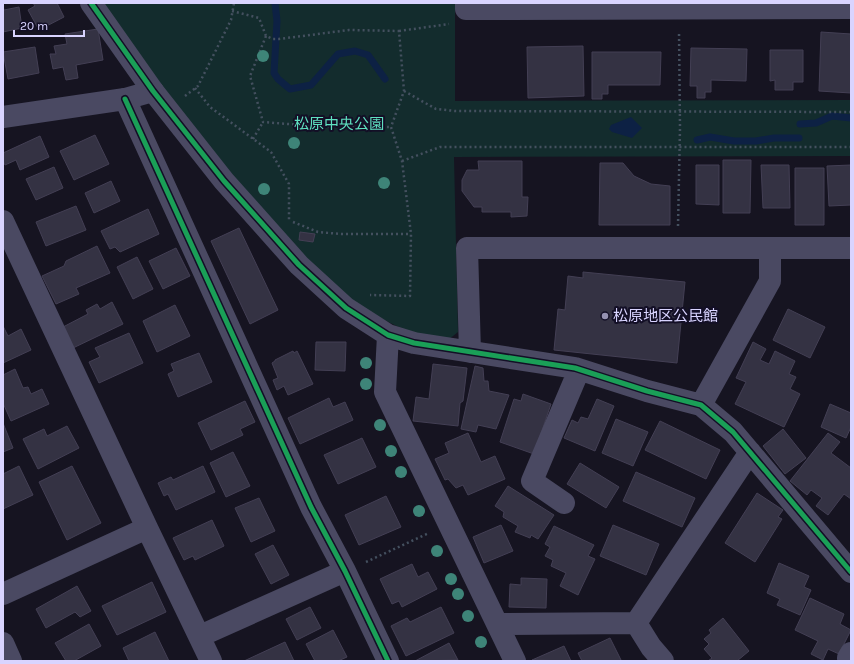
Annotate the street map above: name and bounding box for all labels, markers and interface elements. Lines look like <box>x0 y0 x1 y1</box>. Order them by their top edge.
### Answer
scale bar <box>14 12 84 38</box>
text: 20 m <box>20 19 48 33</box>
park label: 松原中央公園 <box>294 115 384 133</box>
place label: 松原地区公民館 <box>613 307 718 325</box>
marker: 松原地区公民館 <box>600 311 610 321</box>

